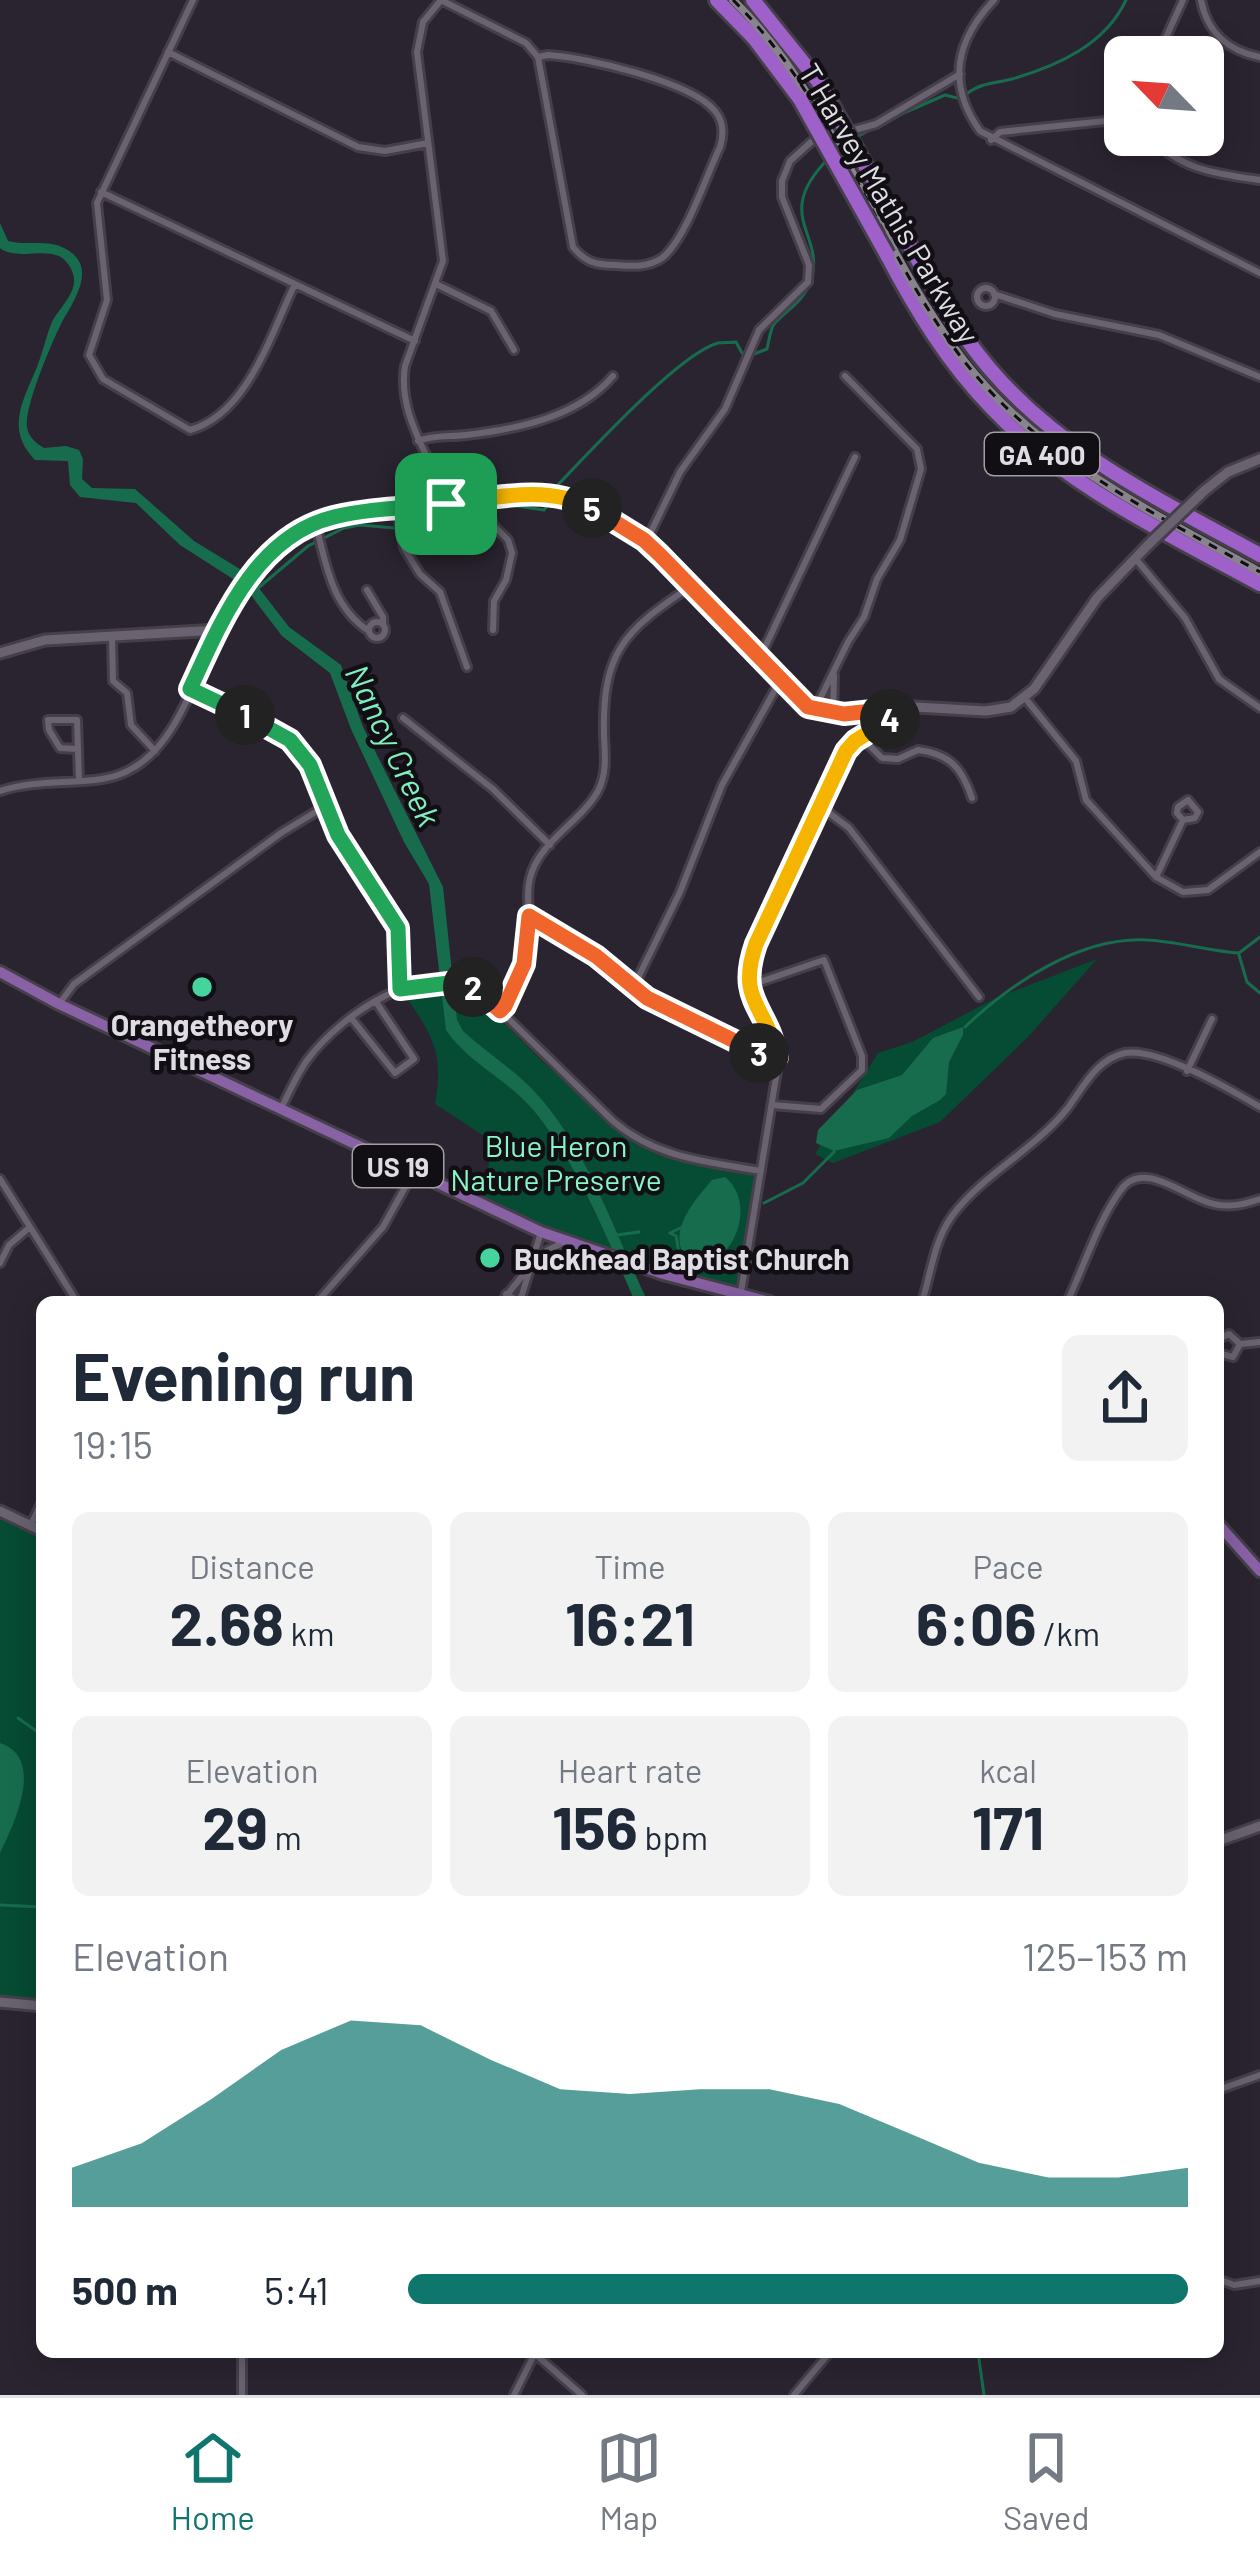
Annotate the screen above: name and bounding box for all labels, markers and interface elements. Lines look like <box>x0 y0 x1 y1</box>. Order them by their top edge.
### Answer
north arrow <box>1104 36 1224 156</box>
map controls <box>1104 36 1224 156</box>
street label: T Harvey Mathis Parkway <box>792 57 988 350</box>
road number: GA 400 <box>985 433 1099 475</box>
pin <box>395 453 497 555</box>
icon: arrive <box>413 471 479 537</box>
pin: 5 <box>562 478 622 538</box>
text: 5 <box>583 488 601 528</box>
water label: Nancy Creek <box>338 658 450 832</box>
pin: 1 <box>215 685 275 745</box>
pin: 4 <box>860 689 920 749</box>
text: 1 <box>239 695 251 735</box>
text: 4 <box>880 699 900 739</box>
pin: 2 <box>443 957 503 1017</box>
text: 2 <box>464 967 482 1007</box>
marker: Orangetheory Fitness <box>189 974 215 1000</box>
place label: Orangetheory Fitness <box>111 1006 293 1076</box>
pin: 3 <box>729 1023 789 1083</box>
text: 3 <box>750 1033 768 1073</box>
park label: Blue Heron Nature Preserve <box>450 1127 662 1197</box>
road number: US 19 <box>353 1145 443 1187</box>
place label: Buckhead Baptist Church <box>514 1240 850 1276</box>
marker: Buckhead Baptist Church <box>477 1245 503 1271</box>
text: Evening run <box>72 1335 415 1414</box>
button: share <box>1062 1335 1188 1461</box>
text: 19:15 <box>72 1420 153 1467</box>
text: Distance <box>189 1546 315 1586</box>
text: Time <box>594 1546 666 1586</box>
text: Pace <box>973 1546 1043 1586</box>
text: 2.68 <box>170 1586 284 1658</box>
text: 16:21 <box>565 1586 695 1658</box>
text: 6:06 <box>916 1586 1036 1658</box>
text: km <box>284 1613 334 1653</box>
text: /km <box>1036 1613 1100 1653</box>
text: Elevation <box>186 1750 318 1790</box>
text: Heart rate <box>558 1750 702 1790</box>
text: kcal <box>979 1750 1037 1790</box>
text: 29 <box>202 1790 268 1862</box>
text: 156 <box>552 1790 638 1862</box>
text: 171 <box>972 1790 1044 1862</box>
text: m <box>268 1817 302 1857</box>
text: bpm <box>638 1817 708 1857</box>
text: Elevation <box>72 1932 229 1979</box>
text: 125–153 m <box>1022 1932 1188 1979</box>
text: 500 m <box>72 2266 178 2313</box>
text: 5:41 <box>264 2266 329 2313</box>
tab: Home <box>171 2425 255 2537</box>
tab: Map <box>596 2425 662 2537</box>
tab: Saved <box>1003 2425 1089 2537</box>

